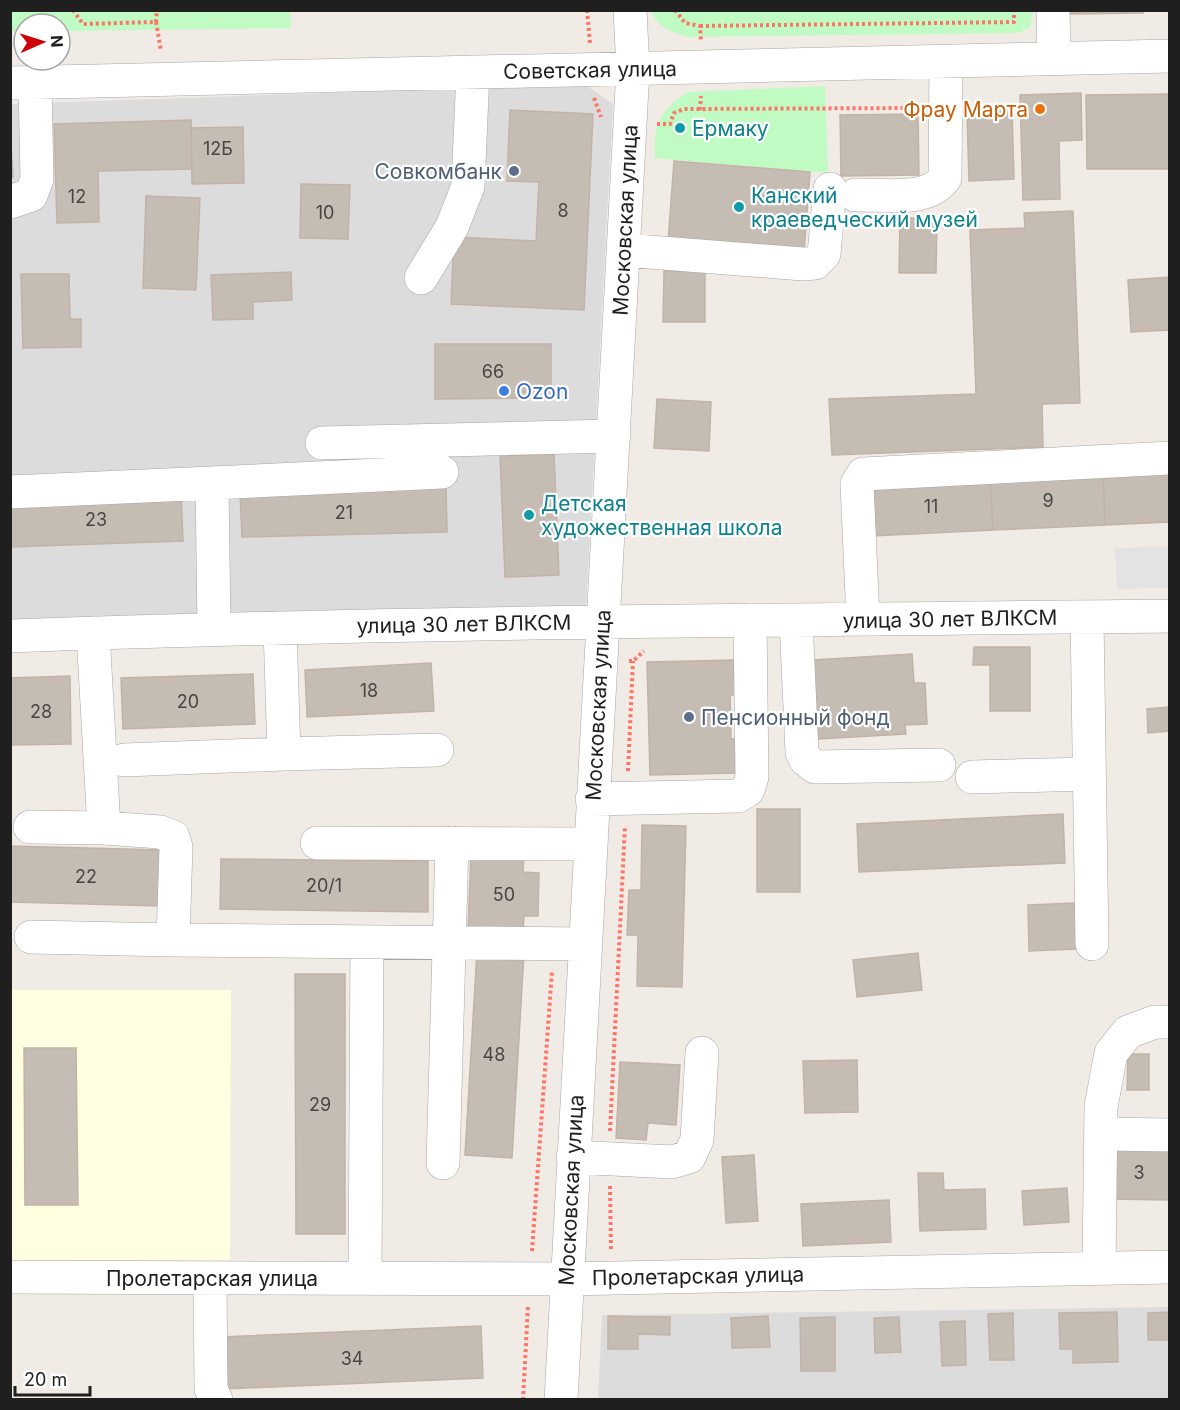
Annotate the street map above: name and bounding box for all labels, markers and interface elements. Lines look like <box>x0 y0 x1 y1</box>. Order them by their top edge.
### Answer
north arrow <box>12 12 72 72</box>
text: N <box>47 35 67 48</box>
street label: Советская улица <box>503 56 677 84</box>
place label: Фрау Марта <box>903 97 1028 122</box>
marker: Фрау Марта <box>1033 102 1047 116</box>
place label: Ермаку <box>692 116 769 141</box>
marker: Ермаку <box>673 121 687 135</box>
street label: Московская улица <box>608 124 642 316</box>
house number: 12Б <box>203 138 233 159</box>
place label: Совкомбанк <box>375 159 503 184</box>
marker: Совкомбанк <box>507 164 521 178</box>
place label: Канский краеведческий музей <box>751 183 978 232</box>
house number: 12 <box>68 186 86 207</box>
house number: 8 <box>557 200 569 221</box>
marker: Канский краеведческий музей <box>732 200 746 214</box>
house number: 10 <box>316 202 334 223</box>
house number: 66 <box>482 361 504 382</box>
place label: Ozon <box>516 379 568 404</box>
marker: Ozon <box>497 384 511 398</box>
house number: 9 <box>1042 490 1054 511</box>
place label: Детская художественная школа <box>541 491 782 540</box>
house number: 11 <box>924 496 938 517</box>
house number: 21 <box>335 502 353 523</box>
marker: Детская художественная школа <box>522 508 536 522</box>
house number: 23 <box>85 509 107 530</box>
street label: улица 30 лет ВЛКСМ <box>842 605 1058 633</box>
street label: Московская улица <box>581 609 615 801</box>
street label: улица 30 лет ВЛКСМ <box>356 610 572 638</box>
house number: 18 <box>360 680 378 701</box>
house number: 20 <box>177 691 199 712</box>
house number: 28 <box>30 701 52 722</box>
place label: Пенсионный фонд <box>701 705 890 730</box>
marker: Пенсионный фонд <box>682 710 696 724</box>
house number: 22 <box>75 866 97 887</box>
house number: 20/1 <box>306 875 342 896</box>
house number: 50 <box>493 884 515 905</box>
house number: 48 <box>483 1044 505 1065</box>
house number: 29 <box>309 1094 331 1115</box>
street label: Московская улица <box>554 1094 588 1286</box>
house number: 3 <box>1133 1162 1145 1183</box>
street label: Пролетарская улица <box>592 1262 804 1290</box>
street label: Пролетарская улица <box>106 1266 318 1291</box>
house number: 34 <box>341 1348 363 1369</box>
scale bar <box>15 1359 90 1397</box>
text: 20 m <box>24 1369 67 1390</box>

